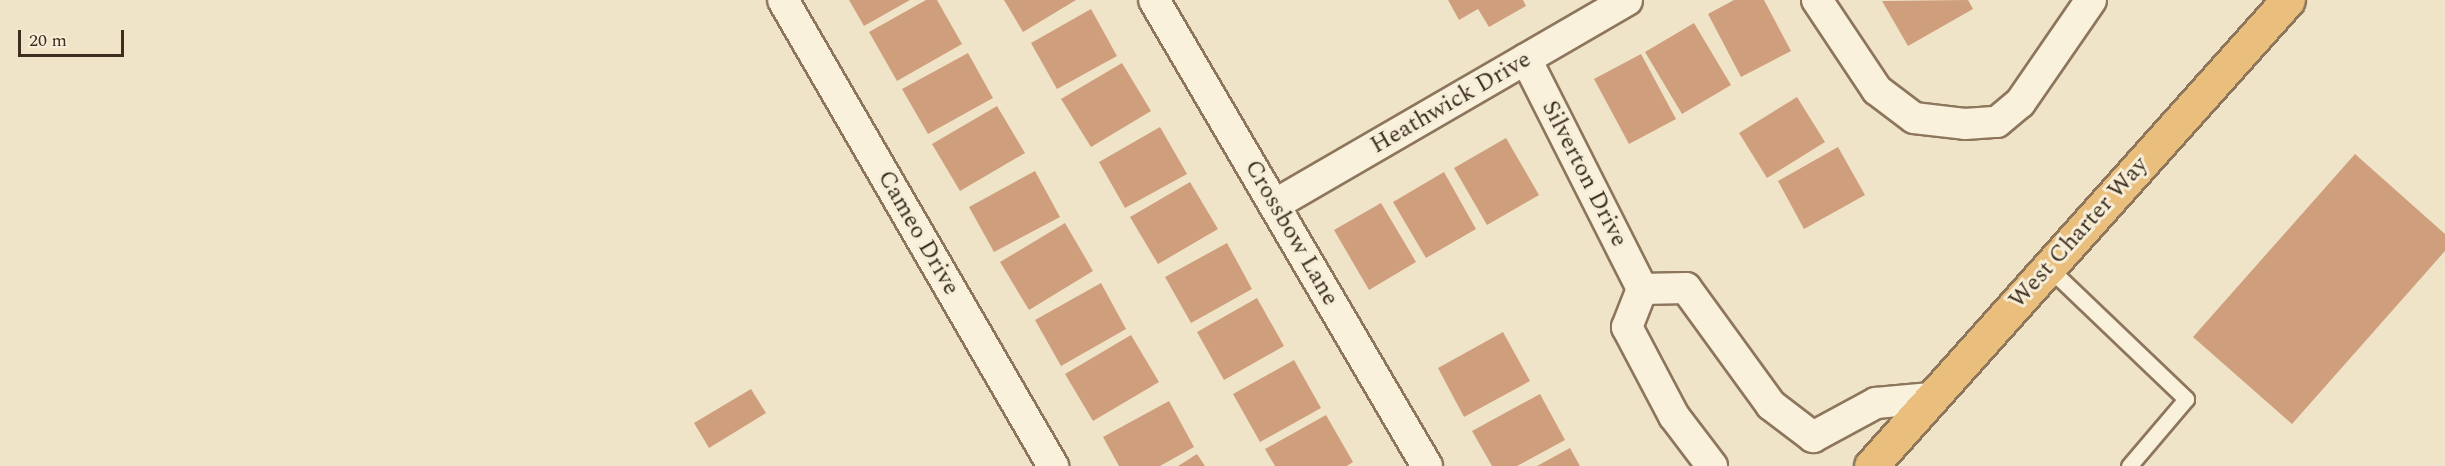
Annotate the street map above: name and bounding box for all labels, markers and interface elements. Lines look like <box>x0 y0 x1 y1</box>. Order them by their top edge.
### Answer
scale bar <box>21 18 128 56</box>
text: 20 m <box>29 27 67 54</box>
street label: Heathwick Drive <box>1366 45 1536 161</box>
street label: Silverton Drive <box>1535 96 1633 252</box>
street label: West Charter Way <box>2004 151 2154 315</box>
street label: Crossbow Lane <box>1238 155 1344 311</box>
street label: Cameo Drive <box>871 166 965 300</box>

